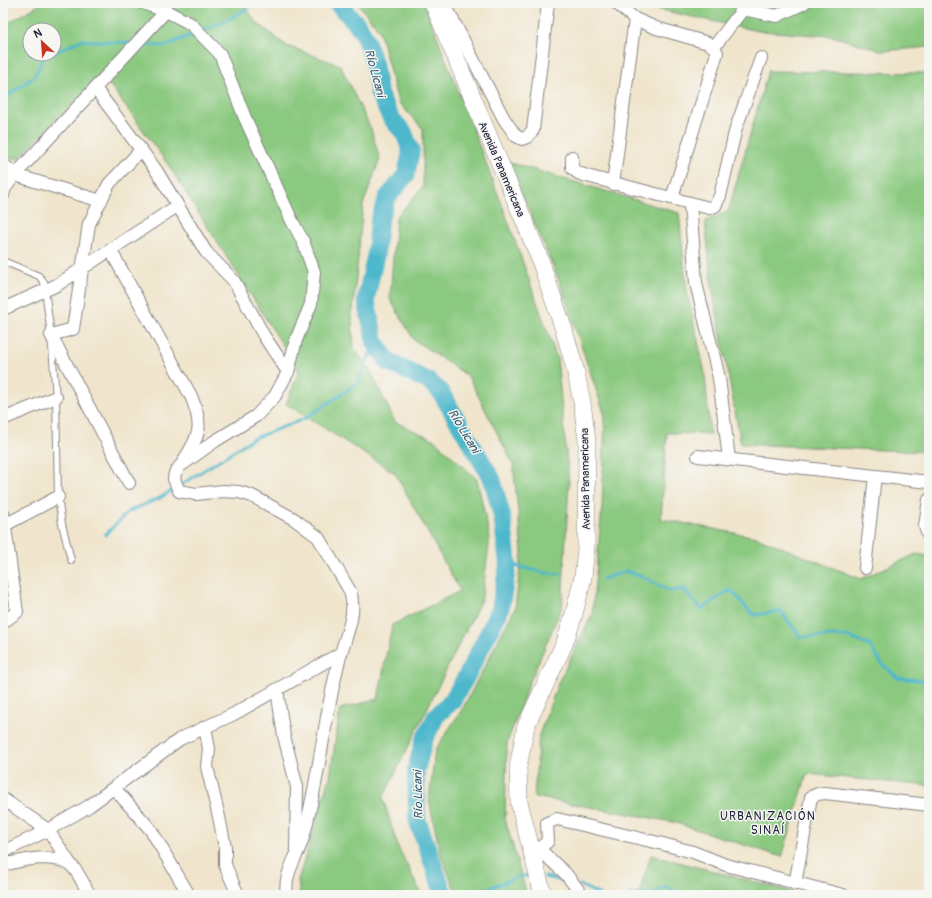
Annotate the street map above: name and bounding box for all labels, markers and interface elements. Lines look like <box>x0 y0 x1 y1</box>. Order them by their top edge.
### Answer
north arrow <box>22 22 62 62</box>
text: N <box>32 26 45 41</box>
water label: Río Licani <box>361 48 389 100</box>
street label: Avenida Panamericana <box>476 120 528 219</box>
water label: Río Licani <box>445 407 483 458</box>
street label: Avenida Panamericana <box>578 428 593 530</box>
water label: Río Licani <box>411 769 426 819</box>
district label: URBANIZACIÓN SINAÍ <box>720 808 816 838</box>

